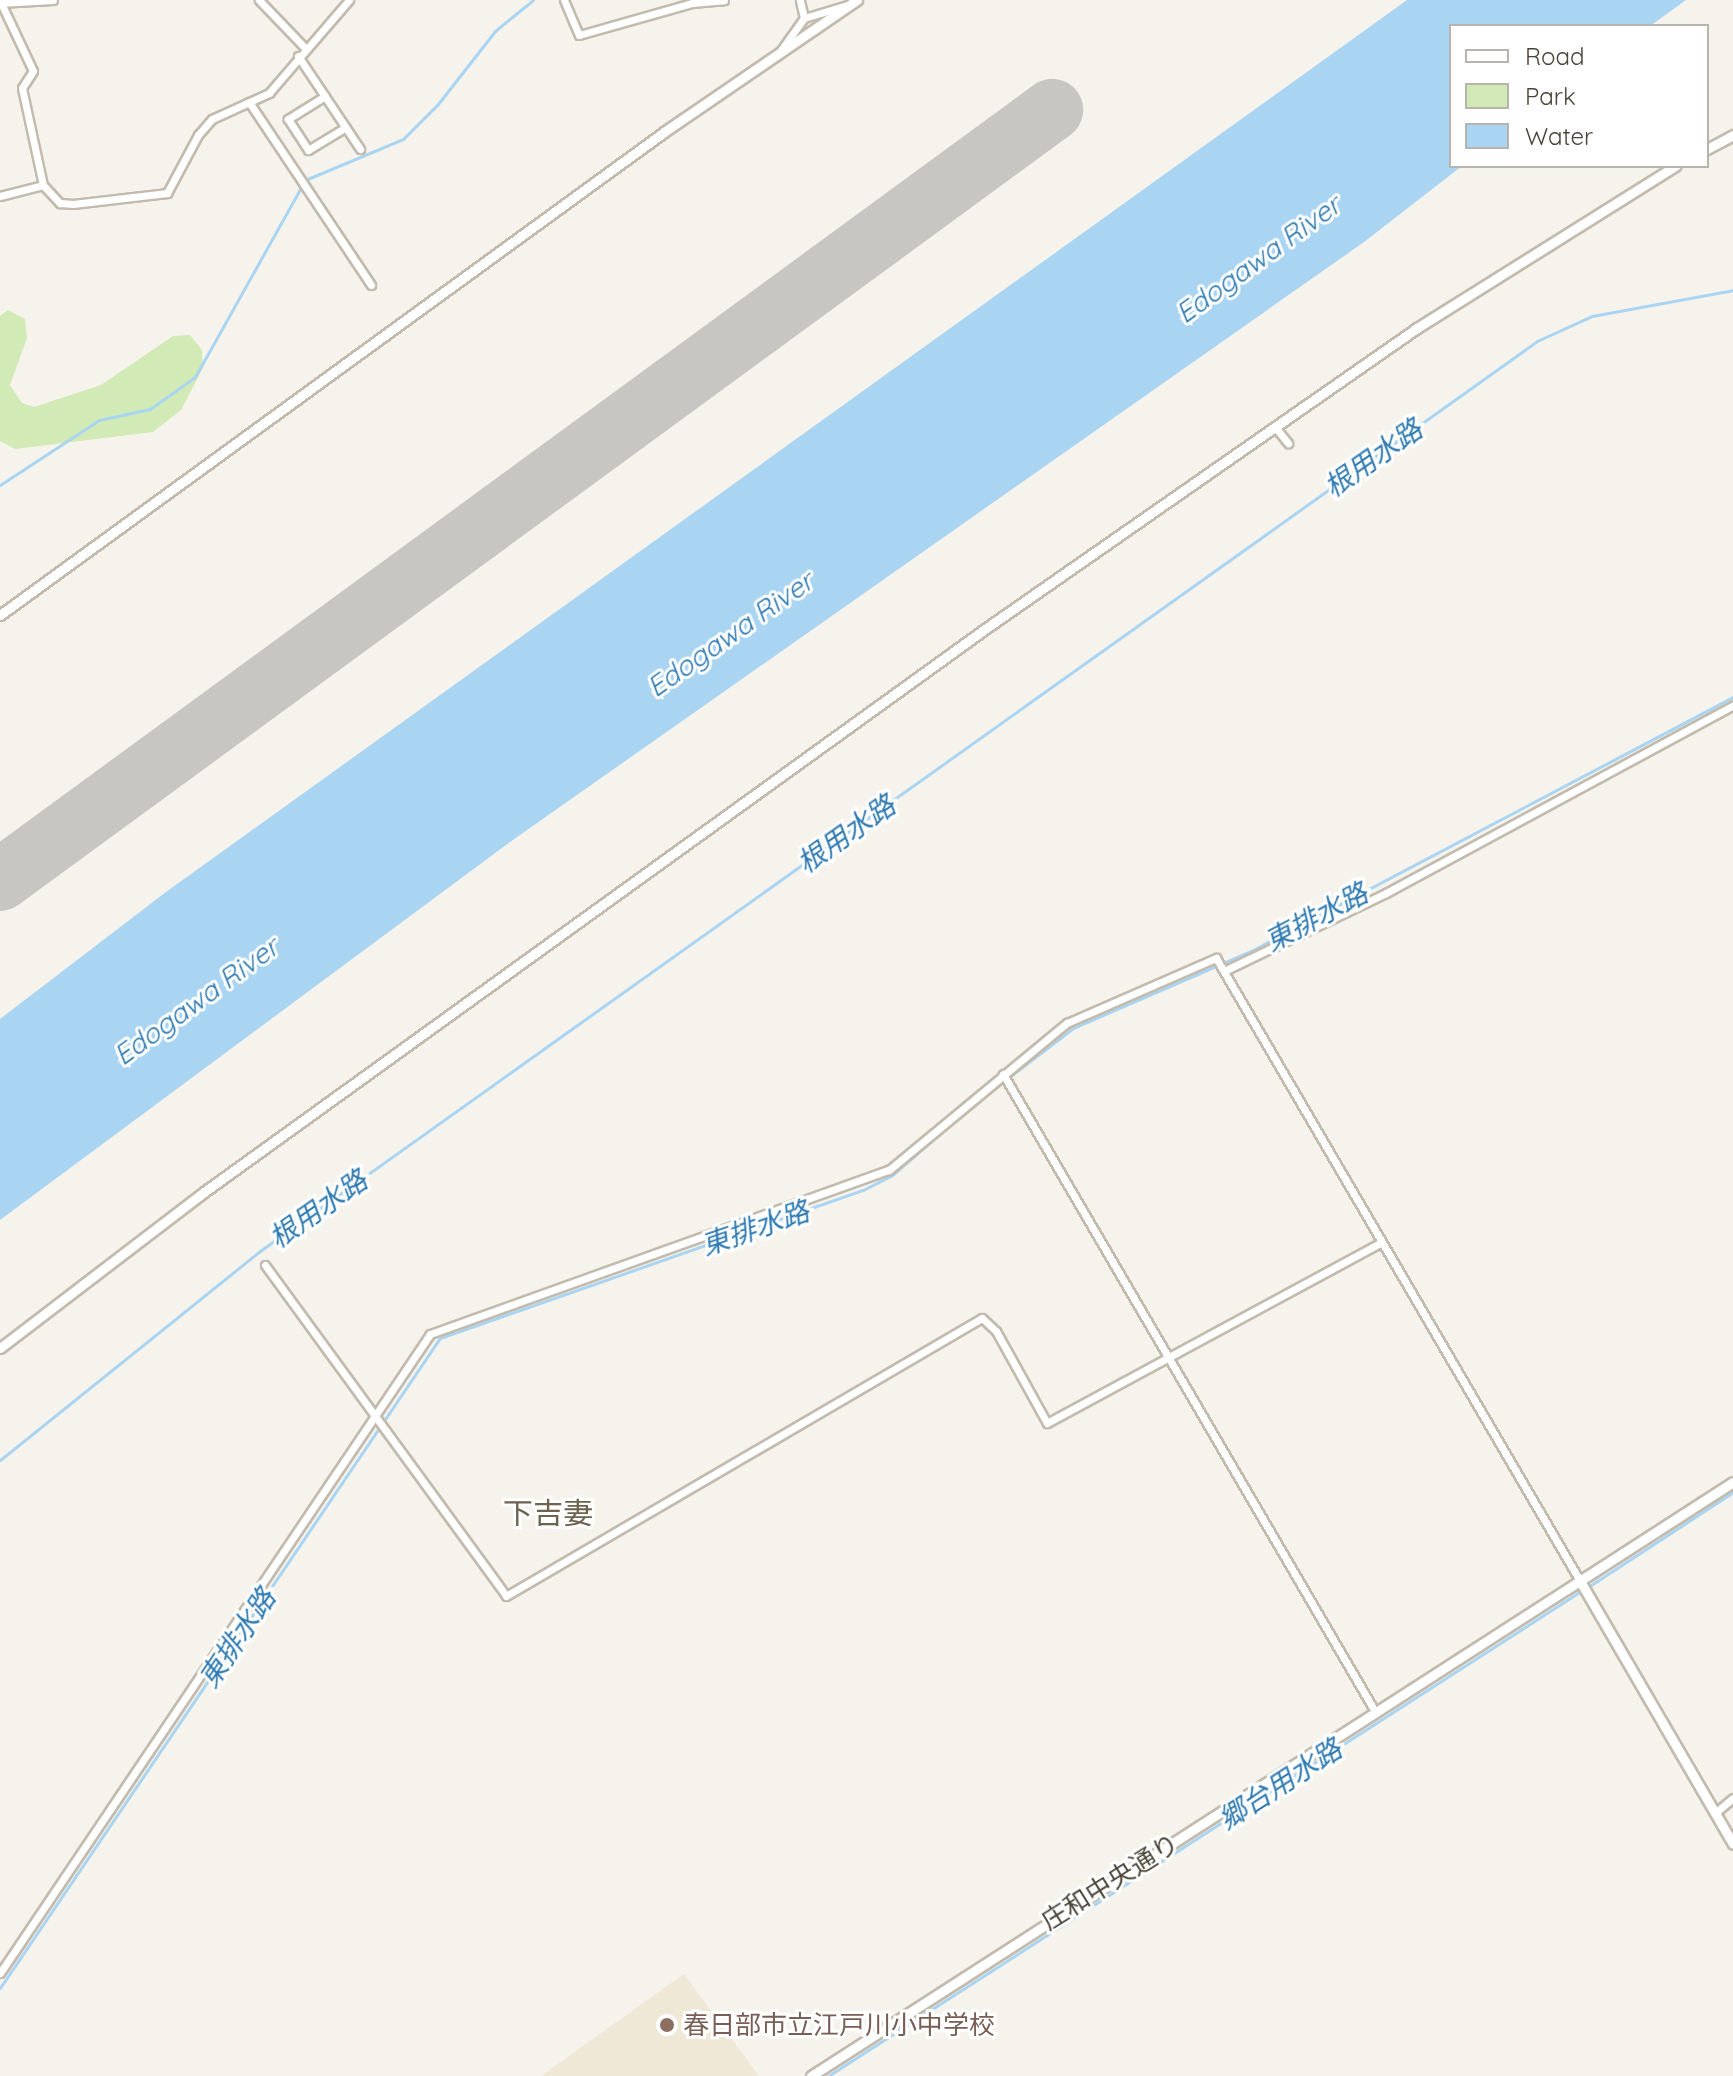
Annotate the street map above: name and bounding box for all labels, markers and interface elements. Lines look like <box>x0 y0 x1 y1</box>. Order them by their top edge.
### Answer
legend <box>1449 24 1709 168</box>
text: Road <box>1525 41 1585 71</box>
text: Park <box>1525 81 1576 111</box>
text: Water <box>1525 121 1593 151</box>
water label: Edogawa River <box>1169 188 1347 330</box>
water label: 根用水路 <box>1317 412 1429 504</box>
water label: Edogawa River <box>640 564 820 704</box>
water label: 根用水路 <box>790 788 902 880</box>
water label: 東排水路 <box>1259 876 1373 958</box>
water label: Edogawa River <box>107 930 285 1072</box>
water label: 根用水路 <box>262 1163 374 1255</box>
water label: 東排水路 <box>697 1194 813 1262</box>
district label: 下吉妻 <box>503 1495 593 1531</box>
water label: 東排水路 <box>192 1582 282 1694</box>
water label: 郷台用水路 <box>1212 1732 1348 1836</box>
street label: 庄和中央通り <box>1036 1827 1184 1937</box>
place label: 春日部市立江戸川小中学校 <box>683 2009 995 2041</box>
marker: 春日部市立江戸川小中学校 <box>658 2016 676 2034</box>

